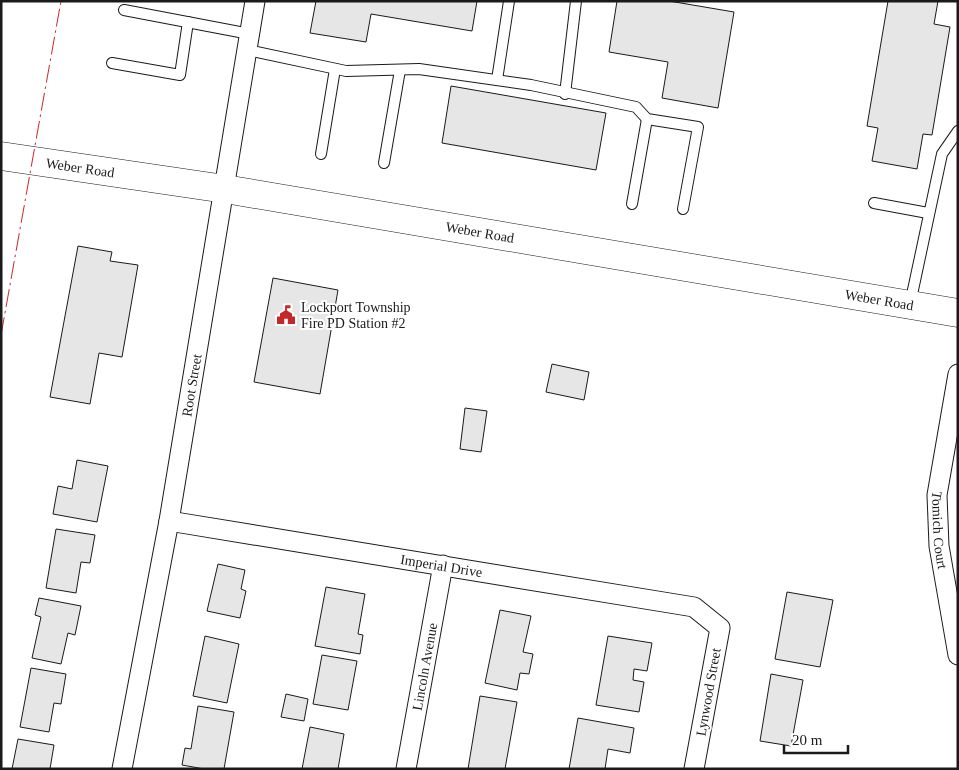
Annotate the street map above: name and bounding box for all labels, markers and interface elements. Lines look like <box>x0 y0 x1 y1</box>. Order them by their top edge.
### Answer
street label: Weber Road <box>45 156 115 181</box>
street label: Weber Road <box>444 219 515 246</box>
street label: Weber Road <box>844 287 915 313</box>
place label: Lockport Township Fire PD Station #2 <box>301 300 411 331</box>
public building icon: Lockport Township Fire PD Station #2 <box>275 304 297 326</box>
street label: Root Street <box>179 353 205 418</box>
street label: Tomich Court <box>928 490 950 570</box>
street label: Imperial Drive <box>399 552 483 580</box>
street label: Lincoln Avenue <box>410 622 440 712</box>
street label: Lynwood Street <box>693 647 724 737</box>
scale bar <box>784 722 848 754</box>
text: 20 m <box>792 732 823 748</box>

